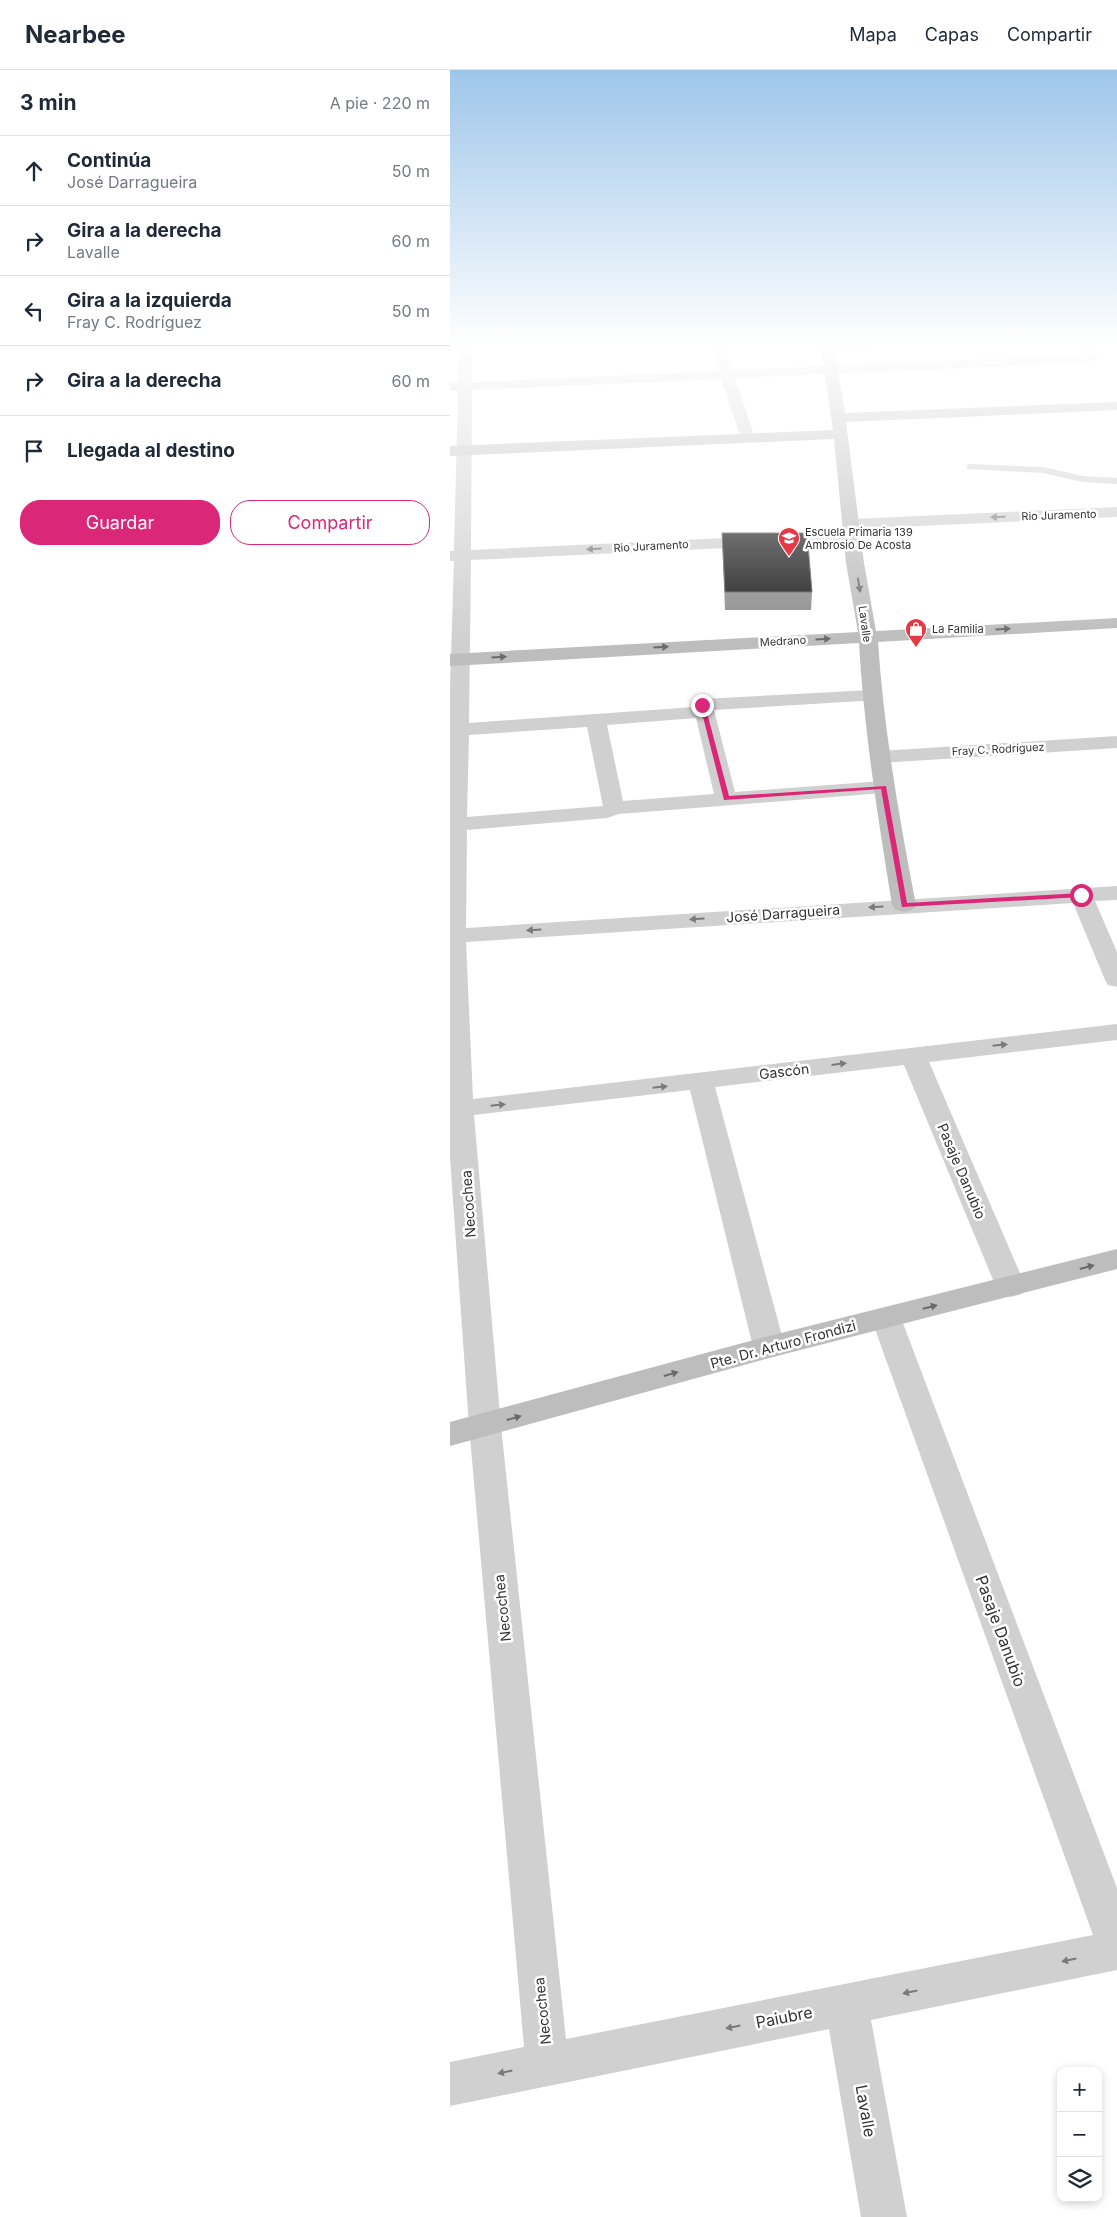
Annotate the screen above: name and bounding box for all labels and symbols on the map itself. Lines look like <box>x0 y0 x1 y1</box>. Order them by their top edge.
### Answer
street label: Rio Juramento <box>1021 507 1097 523</box>
one-way arrow <box>990 514 1006 522</box>
place label: Escuela Primaria 139 Ambrosio De Acosta <box>805 525 913 552</box>
school or university icon: Escuela Primaria 139 Ambrosio De Acosta <box>777 526 801 557</box>
street label: Rio Juramento <box>613 537 689 555</box>
one-way arrow <box>586 545 602 553</box>
one-way arrow <box>855 577 863 593</box>
street label: Lavalle <box>856 605 874 643</box>
shop icon: La Familia <box>904 617 928 648</box>
place label: La Familia <box>932 622 984 636</box>
one-way arrow <box>995 625 1011 633</box>
street label: Medrano <box>759 633 807 649</box>
one-way arrow <box>815 635 831 643</box>
one-way arrow <box>653 643 669 651</box>
one-way arrow <box>491 652 507 660</box>
route end <box>691 694 714 717</box>
street label: Fray C. Rodríguez <box>951 740 1045 758</box>
route start <box>1070 884 1093 907</box>
street label: José Darragueira <box>726 901 840 925</box>
one-way arrow <box>868 903 884 911</box>
one-way arrow <box>688 915 704 923</box>
one-way arrow <box>526 926 542 934</box>
one-way arrow <box>992 1041 1008 1049</box>
street label: Gascón <box>758 1059 810 1083</box>
one-way arrow <box>831 1060 847 1068</box>
one-way arrow <box>652 1082 668 1090</box>
one-way arrow <box>491 1101 507 1109</box>
street label: Pasaje Danubio <box>934 1121 990 1221</box>
street label: Necochea <box>457 1170 479 1238</box>
one-way arrow <box>1080 1263 1095 1271</box>
one-way arrow <box>922 1303 937 1311</box>
street label: Pte. Dr. Arturo Frondizi <box>708 1316 858 1372</box>
one-way arrow <box>663 1370 678 1378</box>
one-way arrow <box>507 1413 522 1421</box>
street label: Pasaje Danubio <box>972 1573 1030 1689</box>
street label: Necochea <box>490 1574 514 1642</box>
one-way arrow <box>1061 1956 1077 1964</box>
street label: Necochea <box>530 1977 554 2045</box>
one-way arrow <box>902 1988 918 1996</box>
street label: Paiubre <box>754 2002 814 2032</box>
one-way arrow <box>726 2023 741 2031</box>
one-way arrow <box>498 2068 513 2076</box>
street label: Lavalle <box>852 2083 880 2139</box>

